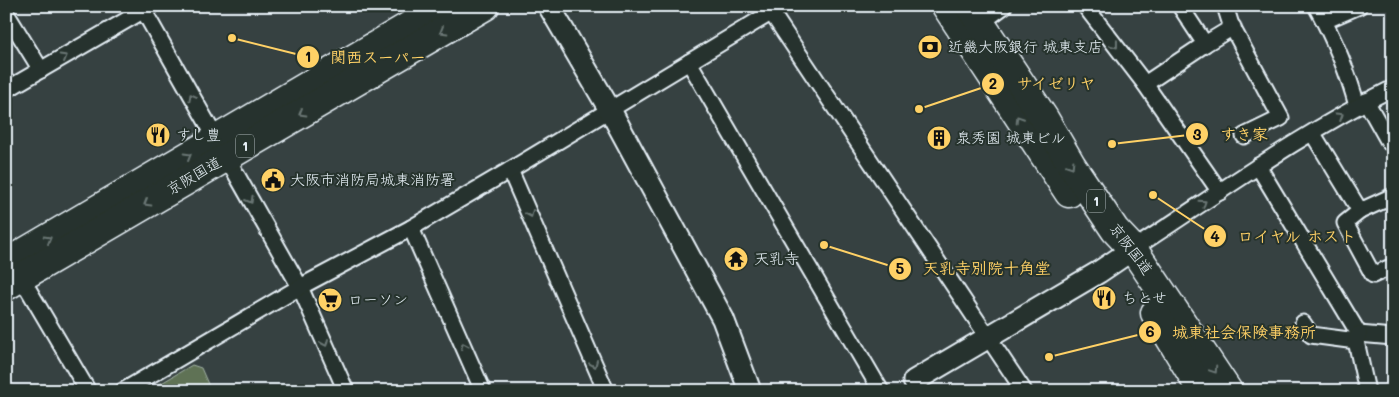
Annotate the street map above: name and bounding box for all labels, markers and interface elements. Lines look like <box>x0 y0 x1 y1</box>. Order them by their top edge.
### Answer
one-way arrow <box>439 24 448 34</box>
bank icon: 近畿大阪銀行 城東支店 <box>917 34 943 60</box>
place label: 近畿大阪銀行 城東支店 <box>948 36 1103 56</box>
one-way arrow <box>1109 39 1118 49</box>
callout: 関西スーパー <box>296 41 436 72</box>
text: 1 <box>305 46 311 66</box>
text: 関西スーパー <box>330 46 426 67</box>
one-way arrow <box>58 53 67 63</box>
callout: サイゼリヤ <box>981 68 1106 99</box>
text: サイゼリヤ <box>1016 72 1096 93</box>
text: 2 <box>989 73 997 93</box>
one-way arrow <box>188 94 198 103</box>
one-way arrow <box>299 106 308 116</box>
one-way arrow <box>1335 113 1344 123</box>
one-way arrow <box>1016 115 1025 124</box>
callout: すき家 <box>1185 119 1278 150</box>
restaurant icon: すし豊 <box>145 122 171 148</box>
text: すき家 <box>1220 123 1268 144</box>
place label: すし豊 <box>176 124 221 144</box>
text: 3 <box>1192 124 1202 144</box>
building icon: 泉秀園 城東ビル <box>926 125 952 151</box>
place label: 泉秀園 城東ビル <box>956 127 1066 147</box>
road number: 1 <box>236 134 254 158</box>
street label: 京阪国道 <box>163 151 224 199</box>
one-way arrow <box>183 153 192 163</box>
one-way arrow <box>1065 159 1075 168</box>
public building icon: 大阪市消防局城東消防署 <box>260 167 286 193</box>
place label: 大阪市消防局城東消防署 <box>290 169 455 189</box>
road number: 1 <box>1087 190 1105 212</box>
one-way arrow <box>244 194 254 203</box>
one-way arrow <box>143 197 152 207</box>
one-way arrow <box>1197 200 1207 209</box>
one-way arrow <box>523 209 534 218</box>
street label: 京阪国道 <box>1106 218 1158 278</box>
callout: ロイヤル ホスト <box>1203 221 1366 252</box>
text: ロイヤル ホスト <box>1238 225 1356 246</box>
text: 4 <box>1210 226 1220 246</box>
one-way arrow <box>43 235 52 245</box>
temple icon: 天乳寺 <box>723 246 749 272</box>
place label: 天乳寺 <box>754 248 799 268</box>
callout: 天乳寺別院十角堂 <box>888 253 1061 284</box>
text: 天乳寺別院十角堂 <box>923 257 1051 278</box>
text: 5 <box>896 258 905 278</box>
restaurant icon: ちとせ <box>1091 285 1117 311</box>
supermarket icon: ローソン <box>317 287 343 313</box>
place label: ちとせ <box>1122 287 1167 307</box>
place label: ローソン <box>348 289 408 309</box>
callout: 城東社会保険事務所 <box>1137 317 1326 348</box>
text: 6 <box>1145 321 1155 341</box>
text: 城東社会保険事務所 <box>1172 321 1316 342</box>
one-way arrow <box>319 338 330 347</box>
one-way arrow <box>459 342 470 351</box>
one-way arrow <box>588 359 599 368</box>
one-way arrow <box>1208 364 1217 373</box>

